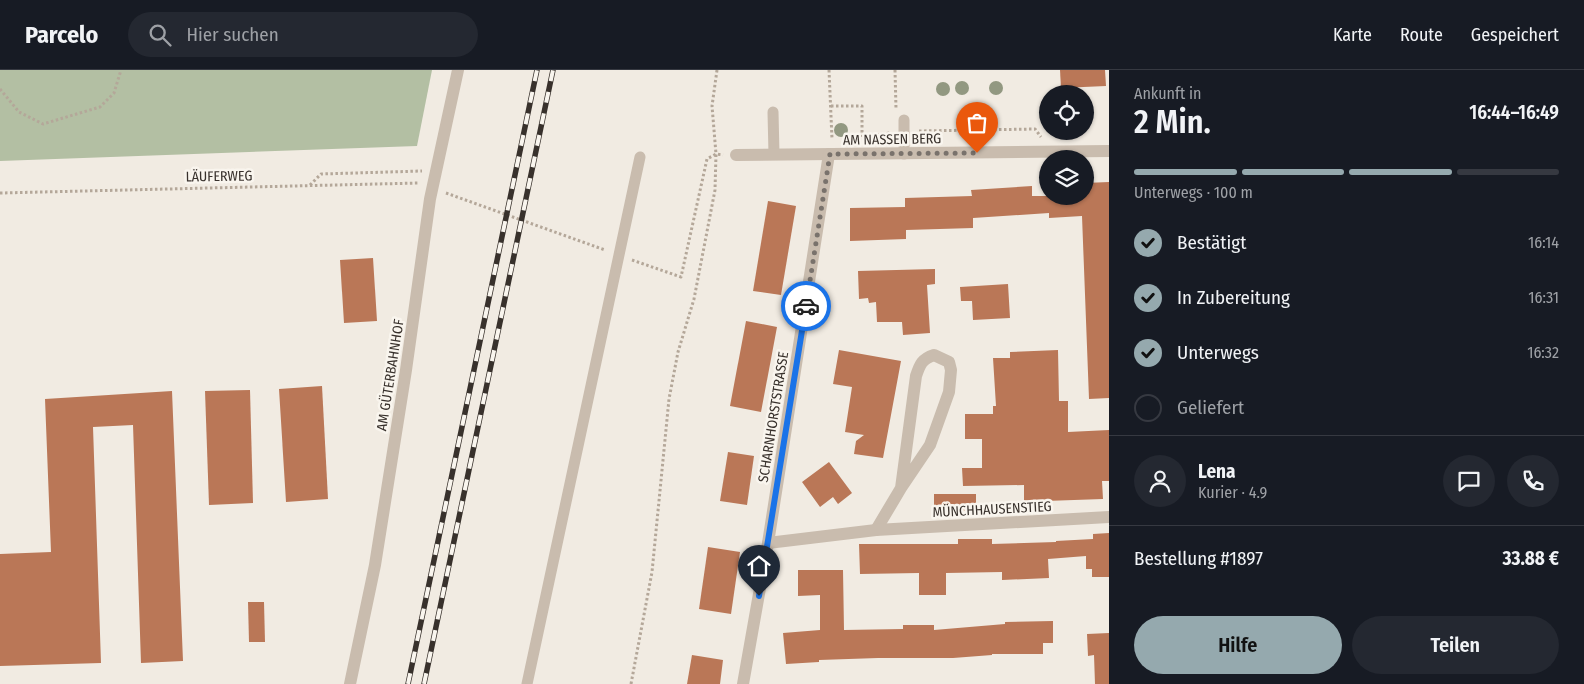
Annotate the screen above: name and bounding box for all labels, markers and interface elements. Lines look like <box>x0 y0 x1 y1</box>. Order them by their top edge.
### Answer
search box <box>128 12 478 57</box>
text: Parcelo <box>25 21 98 49</box>
icon: search <box>146 21 174 49</box>
text: Hier suchen <box>186 23 279 46</box>
text: Karte <box>1333 24 1372 46</box>
text: Route <box>1400 24 1443 46</box>
text: Gespeichert <box>1471 24 1559 46</box>
text: Ankunft in <box>1134 84 1201 103</box>
map controls <box>1039 85 1094 205</box>
button: locate <box>1039 85 1094 140</box>
text: 16:44–16:49 <box>1469 101 1559 124</box>
pin <box>956 102 998 153</box>
text: 2 Min. <box>1134 103 1211 141</box>
icon: bag <box>963 109 991 137</box>
street label: AM NASSEN BERG <box>843 130 941 149</box>
button: layers <box>1039 150 1094 205</box>
street label: LÄUFERWEG <box>185 167 253 186</box>
text: Unterwegs · 100 m <box>1134 183 1253 202</box>
icon: check <box>1134 229 1162 257</box>
text: Bestätigt <box>1177 231 1246 254</box>
text: 16:14 <box>1528 233 1559 252</box>
courier <box>781 281 831 331</box>
icon: check <box>1134 284 1162 312</box>
text: In Zubereitung <box>1177 286 1290 309</box>
text: 16:31 <box>1528 288 1559 307</box>
icon: car <box>792 292 820 320</box>
street label: AM GÜTERBAHNHOF <box>372 318 408 432</box>
icon: check <box>1134 339 1162 367</box>
text: Unterwegs <box>1177 341 1259 364</box>
text: 16:32 <box>1527 343 1559 362</box>
street label: SCHARNHORSTSTRASSE <box>755 350 792 484</box>
text: Geliefert <box>1177 396 1244 419</box>
button: person <box>1134 455 1186 507</box>
button: chat <box>1443 455 1495 507</box>
button: phone <box>1507 455 1559 507</box>
text: Lena <box>1198 460 1236 483</box>
text: Kurier · 4.9 <box>1198 483 1267 502</box>
street label: MÜNCHHAUSENSTIEG <box>932 497 1052 521</box>
pin <box>738 545 780 596</box>
text: Bestellung #1897 <box>1134 547 1263 570</box>
text: 33.88 € <box>1502 547 1559 570</box>
icon: home <box>745 552 773 580</box>
button: Hilfe <box>1134 616 1342 674</box>
button: Teilen <box>1352 616 1559 674</box>

